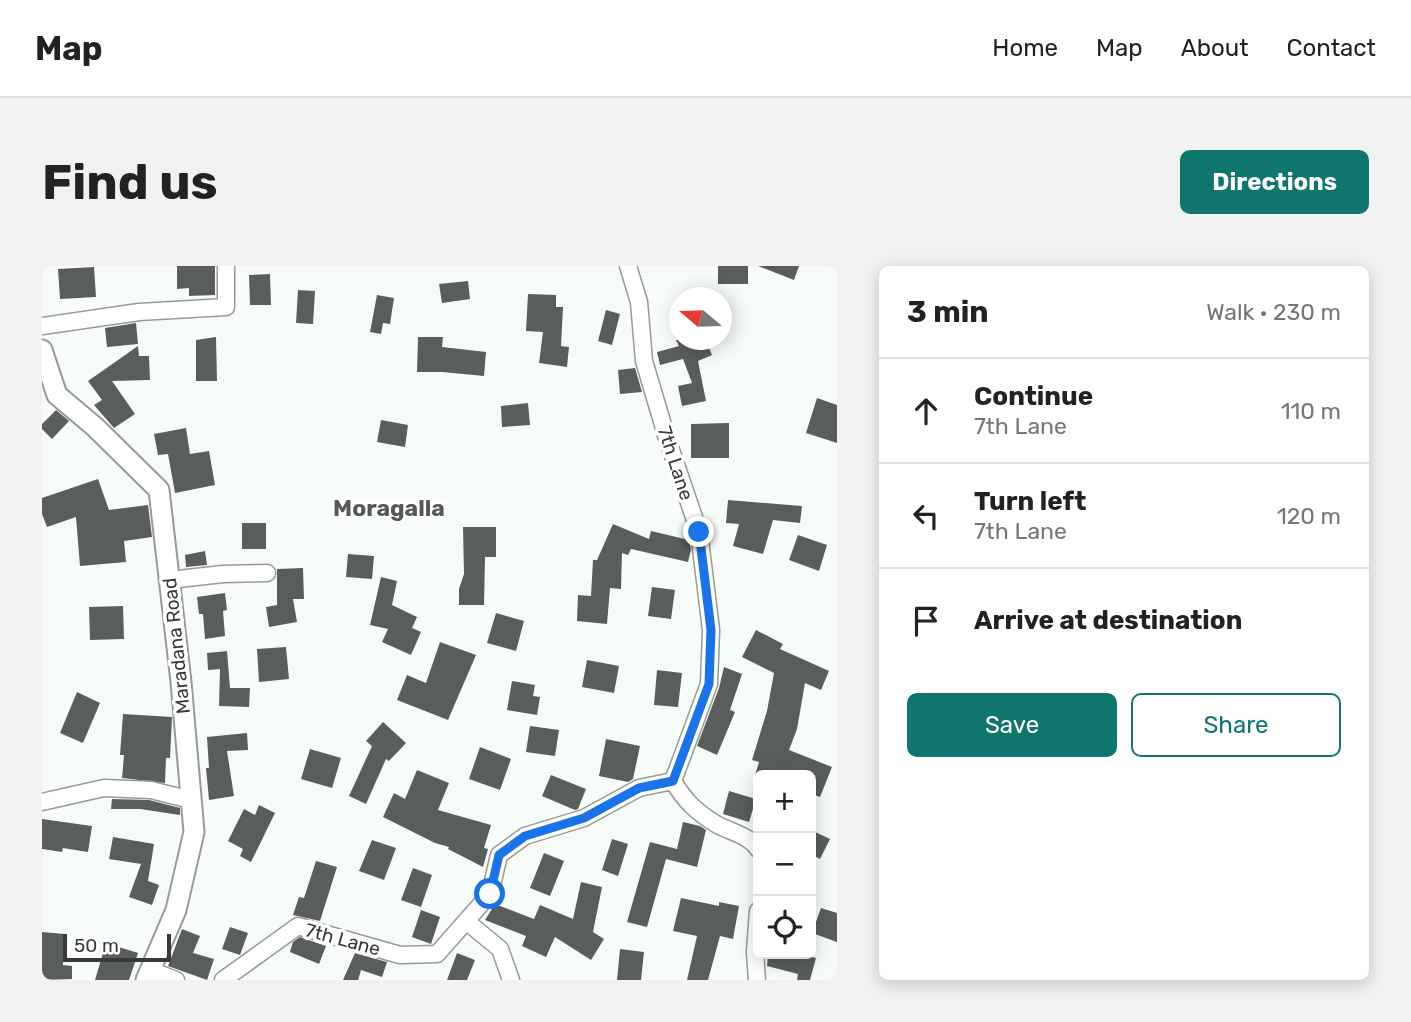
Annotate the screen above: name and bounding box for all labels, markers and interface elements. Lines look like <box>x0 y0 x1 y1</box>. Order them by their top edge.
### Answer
text: Map <box>35 29 103 68</box>
text: Home <box>992 34 1058 62</box>
text: Map <box>1096 34 1143 62</box>
text: About <box>1181 34 1249 62</box>
text: Contact <box>1287 34 1376 62</box>
button: Directions <box>1180 150 1369 214</box>
text: Find us <box>42 153 218 211</box>
north arrow <box>669 287 732 350</box>
text: 3 min <box>907 294 989 330</box>
text: Walk · 230 m <box>1206 298 1341 326</box>
text: Continue <box>974 381 1093 412</box>
icon: ahead <box>907 392 945 430</box>
text: 110 m <box>1281 397 1341 425</box>
text: 7th Lane <box>974 412 1067 440</box>
street label: 7th Lane <box>653 423 698 503</box>
text: Turn left <box>974 486 1086 517</box>
district label: Moragalla <box>333 494 445 522</box>
icon: left <box>907 497 945 535</box>
text: 120 m <box>1277 502 1341 530</box>
route end <box>683 516 714 547</box>
text: 7th Lane <box>974 517 1067 545</box>
street label: Maradana Road <box>158 577 195 715</box>
icon: arrive <box>907 602 945 640</box>
text: Arrive at destination <box>974 605 1242 636</box>
button: Save <box>907 693 1117 757</box>
button: Share <box>1131 693 1341 757</box>
map controls <box>753 770 816 959</box>
button: + <box>753 770 816 833</box>
button: − <box>753 833 816 896</box>
route start <box>474 878 505 909</box>
button: locate <box>753 896 816 959</box>
street label: 7th Lane <box>303 918 383 961</box>
scale bar <box>63 931 172 963</box>
text: 50 m <box>74 934 119 957</box>

